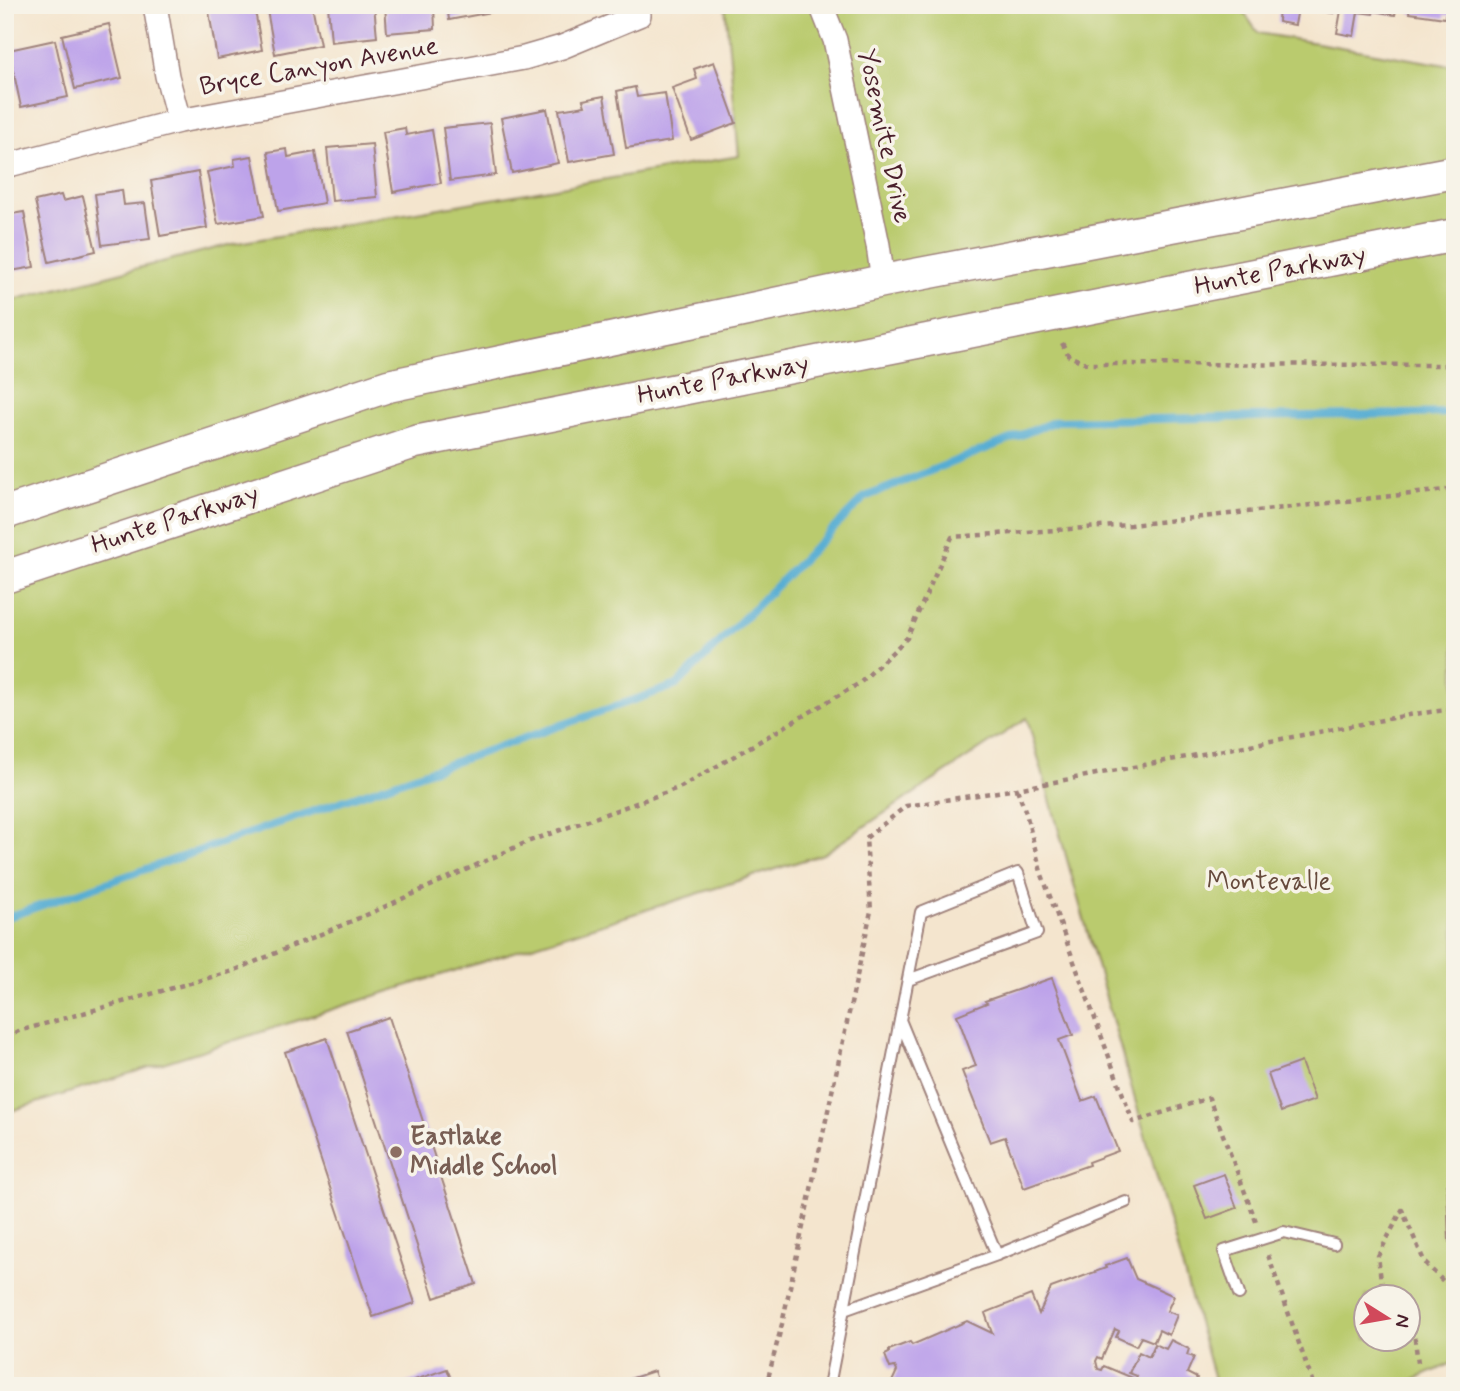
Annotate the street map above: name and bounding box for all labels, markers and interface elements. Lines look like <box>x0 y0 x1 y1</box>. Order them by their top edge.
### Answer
street label: Bryce Canyon Avenue <box>197 29 441 105</box>
street label: Yosemite Drive <box>849 46 919 226</box>
street label: Hunte Parkway <box>1191 238 1369 304</box>
street label: Hunte Parkway <box>634 347 812 413</box>
street label: Hunte Parkway <box>87 477 263 563</box>
park label: Montevalle <box>1207 865 1331 899</box>
place label: Eastlake Middle School <box>410 1120 558 1184</box>
marker: Eastlake Middle School <box>388 1144 404 1160</box>
north arrow <box>1352 1282 1422 1352</box>
text: N <box>1389 1312 1416 1330</box>

